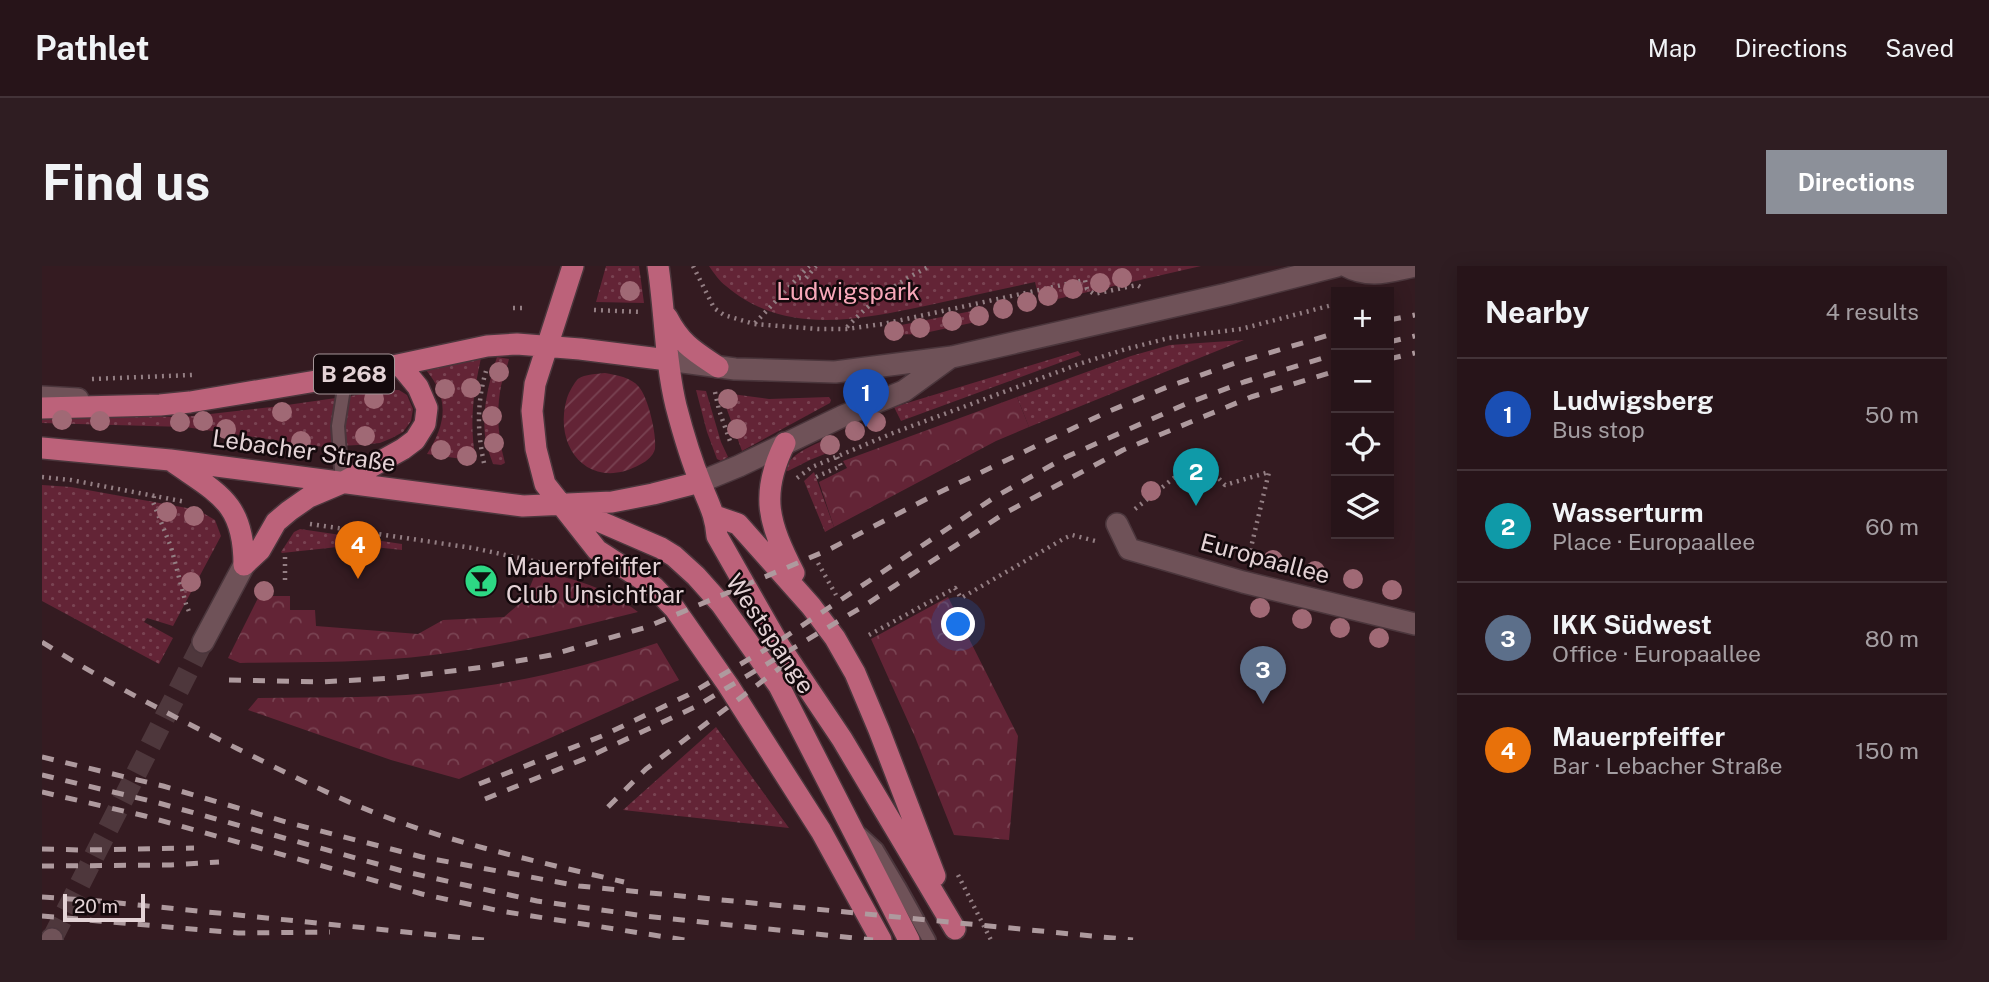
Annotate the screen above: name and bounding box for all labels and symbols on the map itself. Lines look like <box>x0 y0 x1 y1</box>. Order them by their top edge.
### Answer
park label: Ludwigspark <box>776 277 920 305</box>
road number: B 268 <box>314 354 394 394</box>
pin: 1 <box>843 369 889 427</box>
street label: Lebacher Straße <box>211 423 398 477</box>
pin: 2 <box>1173 448 1219 506</box>
pin: 4 <box>335 521 381 579</box>
street label: Europaallee <box>1197 527 1333 589</box>
place label: Mauerpfeiffer Club Unsichtbar <box>506 552 684 608</box>
bar icon: Mauerpfeiffer Club Unsichtbar <box>462 562 500 600</box>
street label: Westspange <box>721 568 821 698</box>
your location <box>941 607 975 641</box>
pin: 3 <box>1240 646 1286 704</box>
scale bar <box>63 891 145 923</box>

